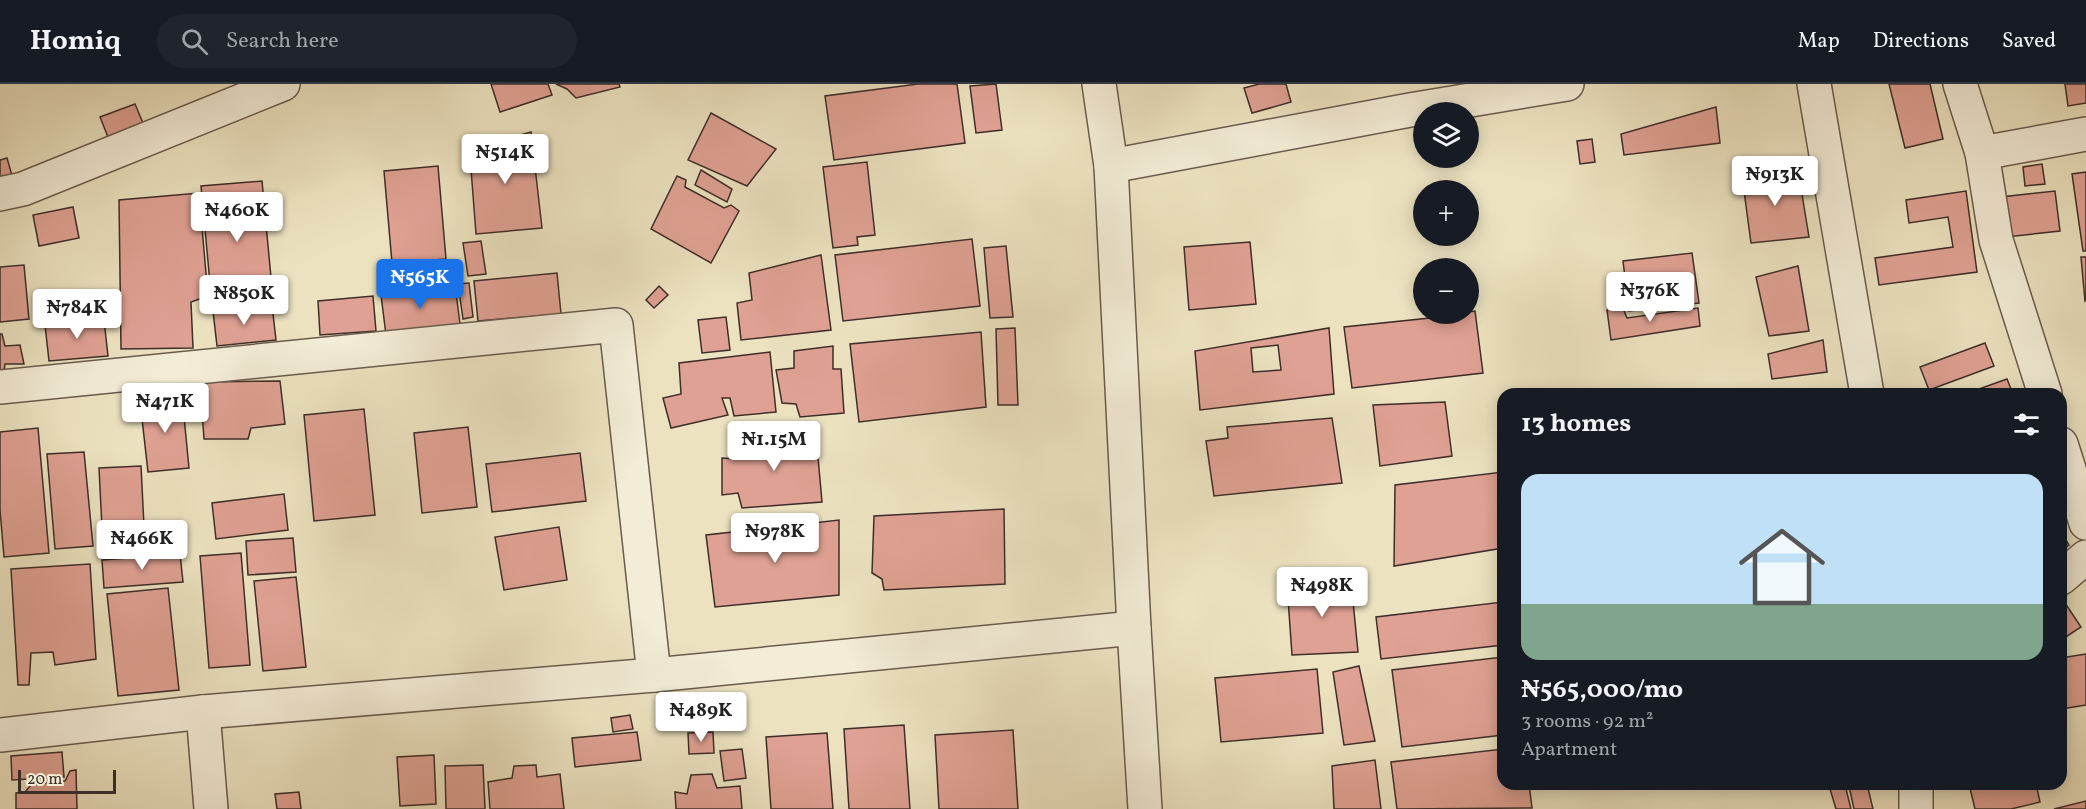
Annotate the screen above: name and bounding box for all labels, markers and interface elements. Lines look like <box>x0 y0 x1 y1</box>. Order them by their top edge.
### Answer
search box <box>157 14 577 68</box>
text: Homiq <box>30 22 121 61</box>
icon: search <box>178 25 211 58</box>
text: Search here <box>226 26 339 57</box>
text: Map <box>1798 27 1840 56</box>
text: Directions <box>1873 27 1969 56</box>
text: Saved <box>2002 27 2056 56</box>
map controls <box>1413 102 1479 324</box>
button: layers <box>1413 102 1479 168</box>
pin: ₦514K <box>463 134 547 185</box>
text: ₦514K <box>476 139 534 167</box>
pin: ₦913K <box>1733 156 1817 207</box>
text: ₦913K <box>1746 161 1804 189</box>
button: + <box>1413 180 1479 246</box>
pin: ₦460K <box>195 192 279 243</box>
text: ₦460K <box>205 197 269 225</box>
button: − <box>1413 258 1479 324</box>
pin: ₦565K <box>378 259 462 310</box>
text: ₦565K <box>390 264 450 292</box>
pin: ₦376K <box>1608 272 1692 323</box>
pin: ₦850K <box>202 275 286 326</box>
text: ₦376K <box>1620 277 1680 305</box>
text: ₦850K <box>213 280 275 308</box>
pin: ₦784K <box>35 289 119 340</box>
text: ₦784K <box>47 294 107 322</box>
pin: ₦471K <box>123 383 207 434</box>
text: ₦471K <box>136 388 194 416</box>
text: 13 homes <box>1521 406 1631 442</box>
icon: filters <box>2010 408 2043 441</box>
pin: ₦1.15M <box>725 421 823 472</box>
text: ₦1.15M <box>741 426 807 454</box>
pin: ₦978K <box>733 513 817 564</box>
icon: home <box>1728 513 1836 621</box>
text: ₦978K <box>745 518 805 546</box>
pin: ₦466K <box>100 520 184 571</box>
text: ₦466K <box>111 525 174 553</box>
pin: ₦498K <box>1280 567 1364 618</box>
text: ₦498K <box>1291 572 1353 600</box>
text: ₦565,000/mo <box>1521 672 1683 708</box>
pin: ₦489K <box>659 692 743 743</box>
text: ₦489K <box>670 697 732 725</box>
text: 3 rooms · 92 m² <box>1521 708 1653 736</box>
text: Apartment <box>1521 736 1617 764</box>
scale bar <box>18 767 116 794</box>
text: 20 m <box>27 769 62 791</box>

